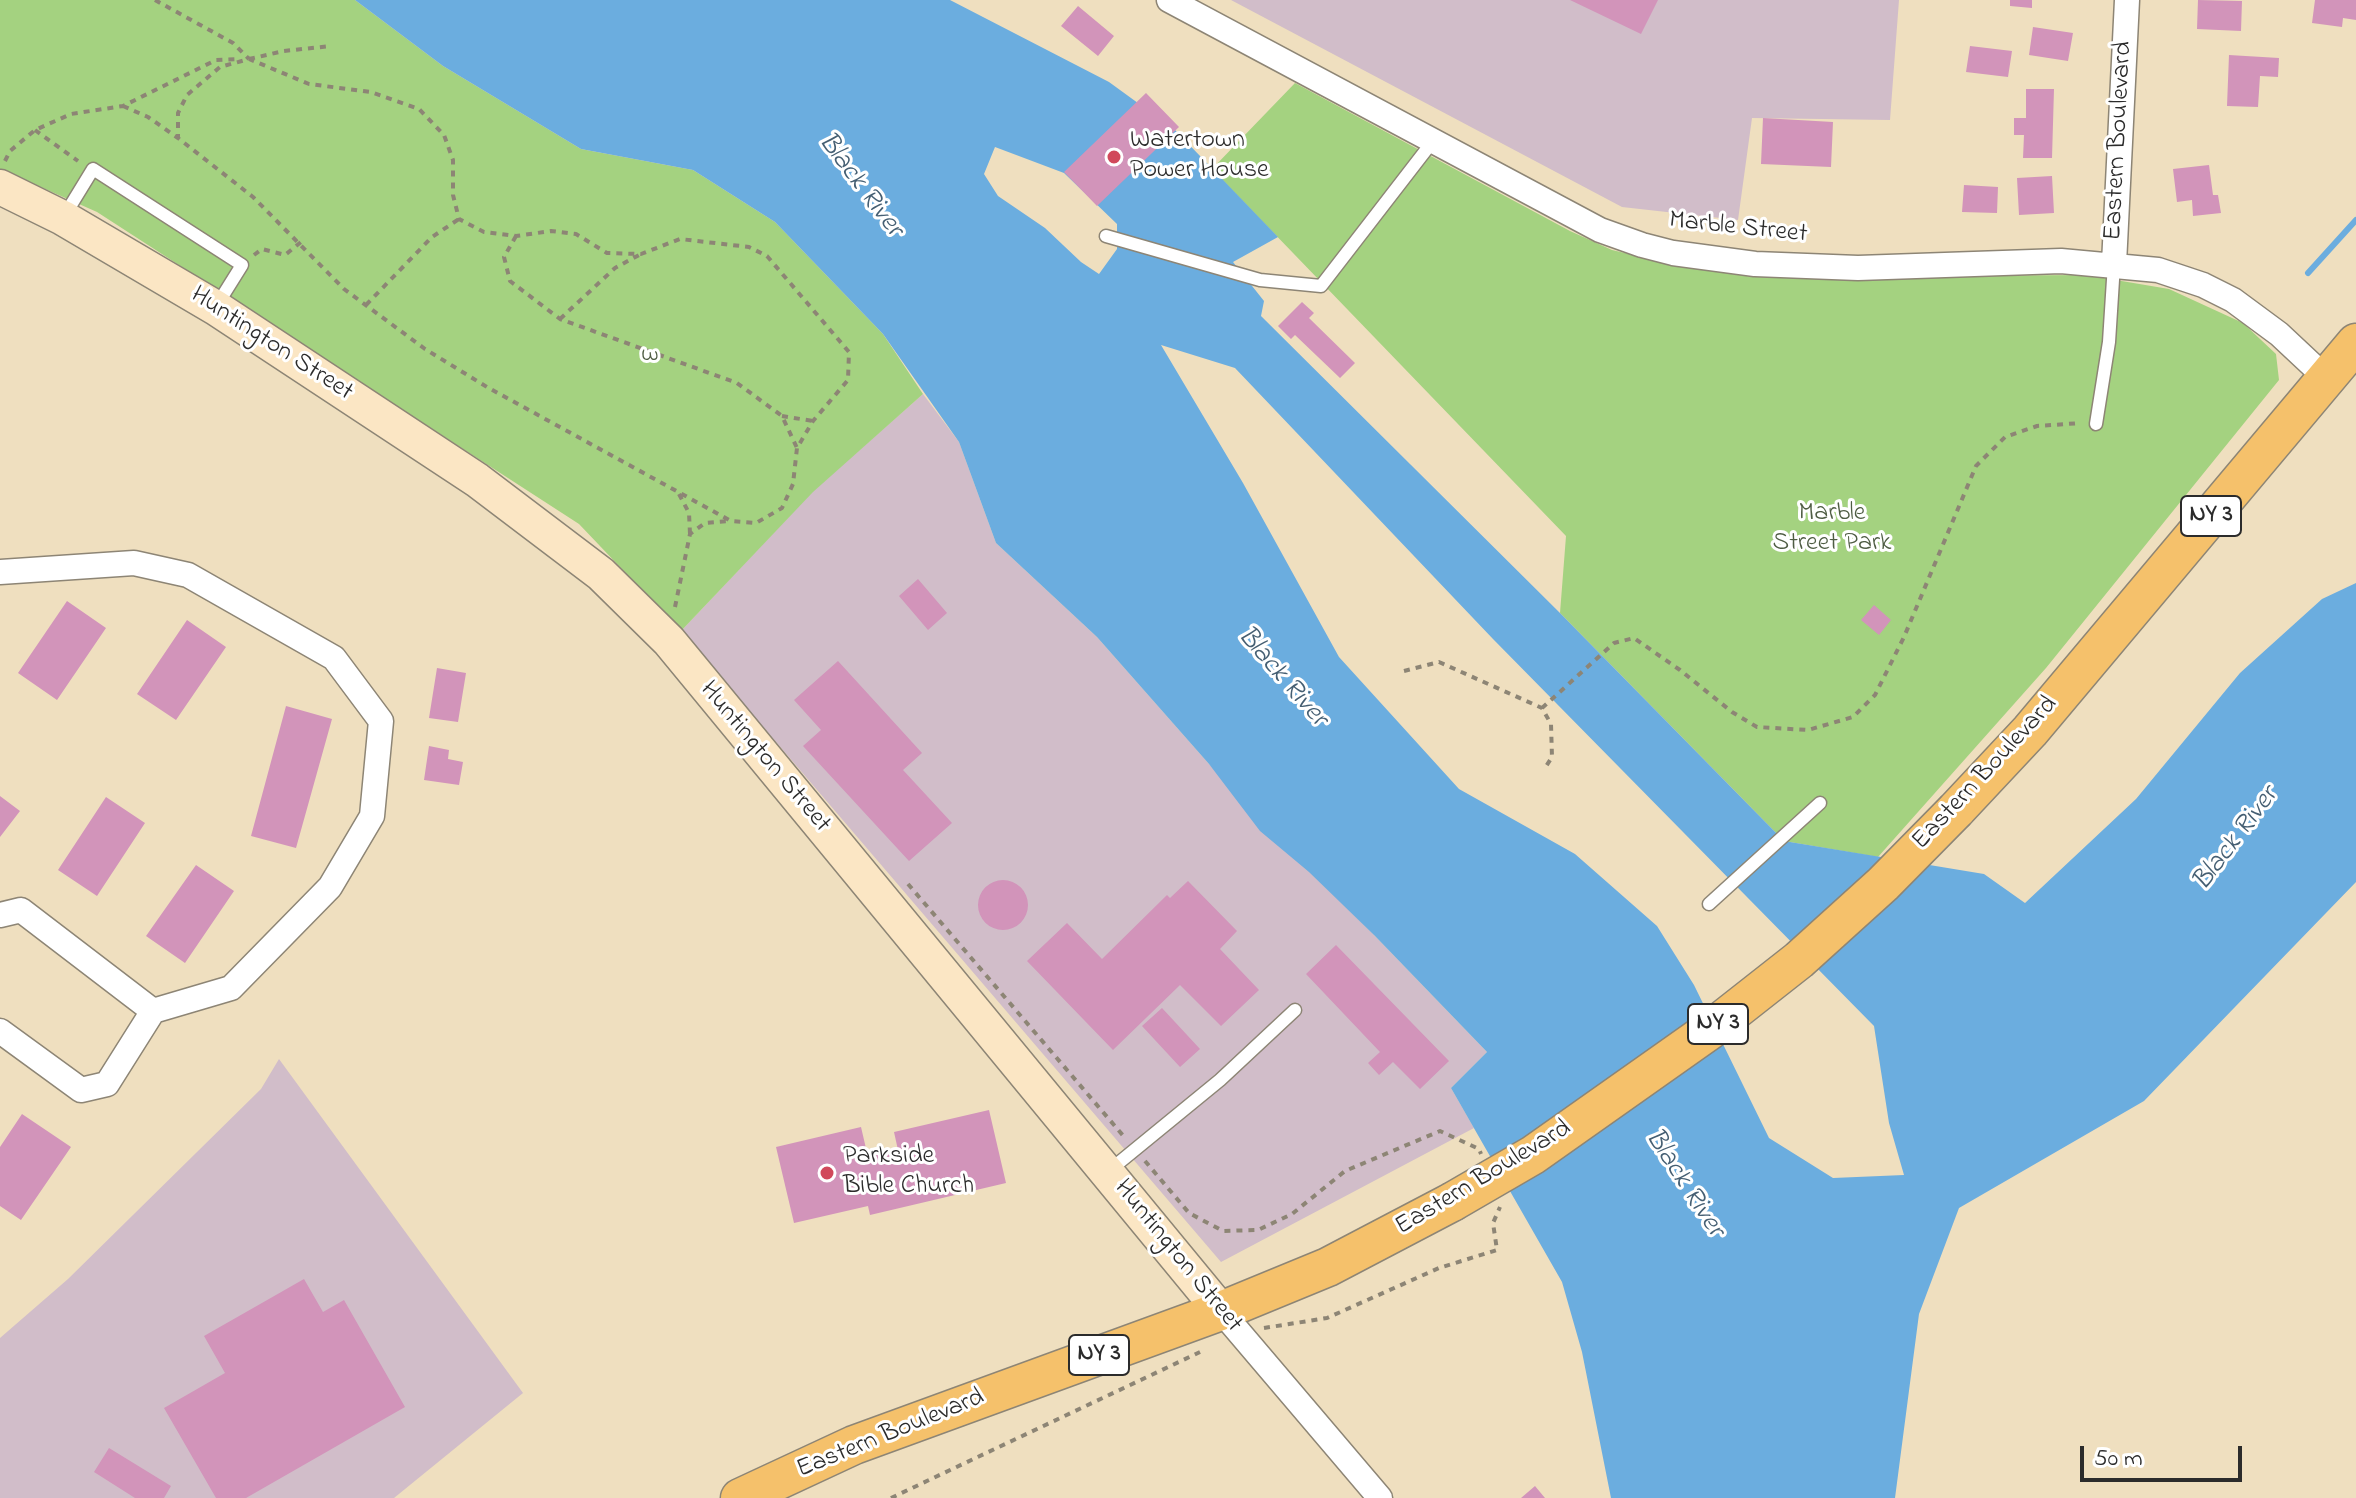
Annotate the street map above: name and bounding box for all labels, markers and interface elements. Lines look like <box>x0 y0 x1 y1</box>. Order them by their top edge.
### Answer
street label: Eastern Boulevard <box>2099 41 2141 241</box>
place label: Watertown Power House <box>1130 126 1269 188</box>
water label: Black River <box>809 127 909 245</box>
marker: Watertown Power House <box>1105 148 1123 166</box>
street label: Marble Street <box>1667 206 1809 252</box>
street label: Huntington Street <box>184 281 358 409</box>
park label: w <box>641 340 659 372</box>
road number: NY 3 <box>2181 496 2241 536</box>
park label: Marble Street Park <box>1772 499 1892 560</box>
water label: Black River <box>1228 621 1334 735</box>
street label: Huntington Street <box>692 676 836 840</box>
street label: Eastern Boulevard <box>1907 690 2065 858</box>
water label: Black River <box>2187 781 2287 899</box>
road number: NY 3 <box>1688 1004 1748 1044</box>
street label: Eastern Boulevard <box>1391 1114 1577 1244</box>
water label: Black River <box>1636 1124 1730 1244</box>
place label: Parkside Bible Church <box>843 1142 974 1204</box>
marker: Parkside Bible Church <box>818 1164 836 1182</box>
street label: Huntington Street <box>1106 1174 1248 1340</box>
road number: NY 3 <box>1069 1335 1129 1375</box>
street label: Eastern Boulevard <box>793 1383 989 1487</box>
scale bar <box>2084 1430 2246 1480</box>
text: 50 m <box>2094 1442 2143 1477</box>

